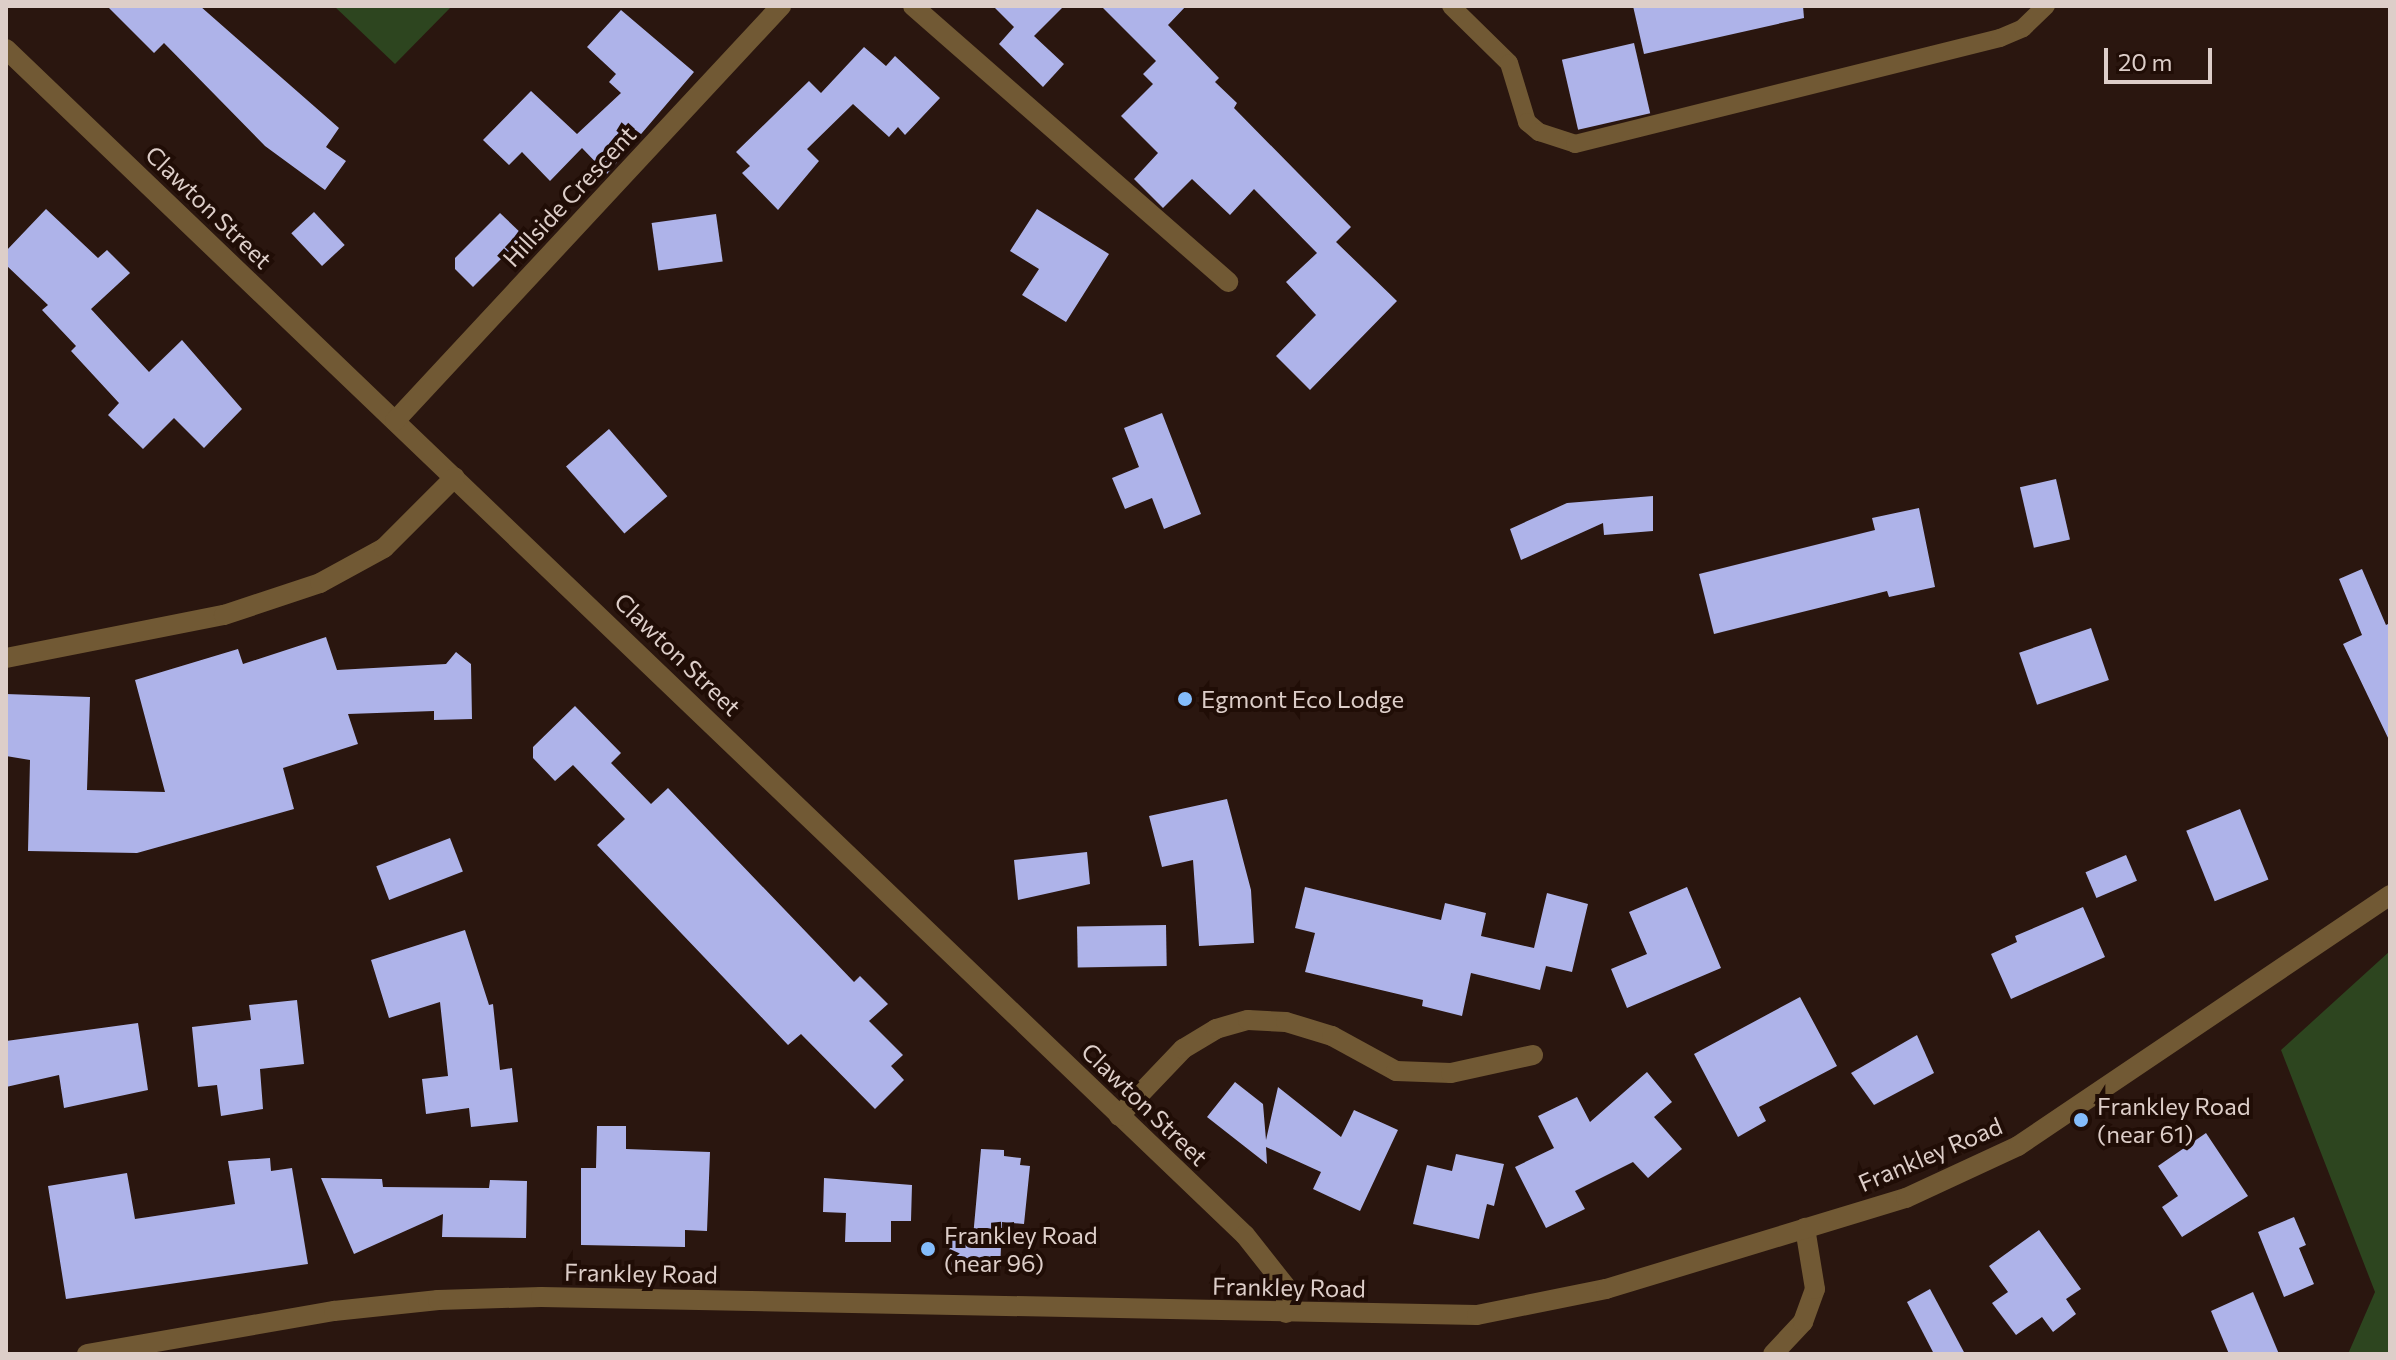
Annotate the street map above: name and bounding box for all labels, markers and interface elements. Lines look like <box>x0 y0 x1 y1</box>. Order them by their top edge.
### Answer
scale bar <box>2108 32 2216 82</box>
text: 20 m <box>2118 47 2172 76</box>
street label: Hillside Crescent <box>496 120 642 272</box>
street label: Clawton Street <box>140 140 278 274</box>
street label: Clawton Street <box>609 587 747 721</box>
place label: Egmont Eco Lodge <box>1201 685 1404 713</box>
marker: Egmont Eco Lodge <box>1176 690 1194 708</box>
street label: Clawton Street <box>1076 1037 1214 1171</box>
place label: Frankley Road (near 61) <box>2097 1092 2251 1148</box>
street label: Frankley Road <box>1854 1111 2006 1197</box>
marker: Frankley Road (near 61) <box>2072 1111 2090 1129</box>
place label: Frankley Road (near 96) <box>944 1221 1098 1277</box>
marker: Frankley Road (near 96) <box>919 1240 937 1258</box>
street label: Frankley Road <box>564 1257 718 1289</box>
street label: Frankley Road <box>1212 1271 1366 1303</box>

